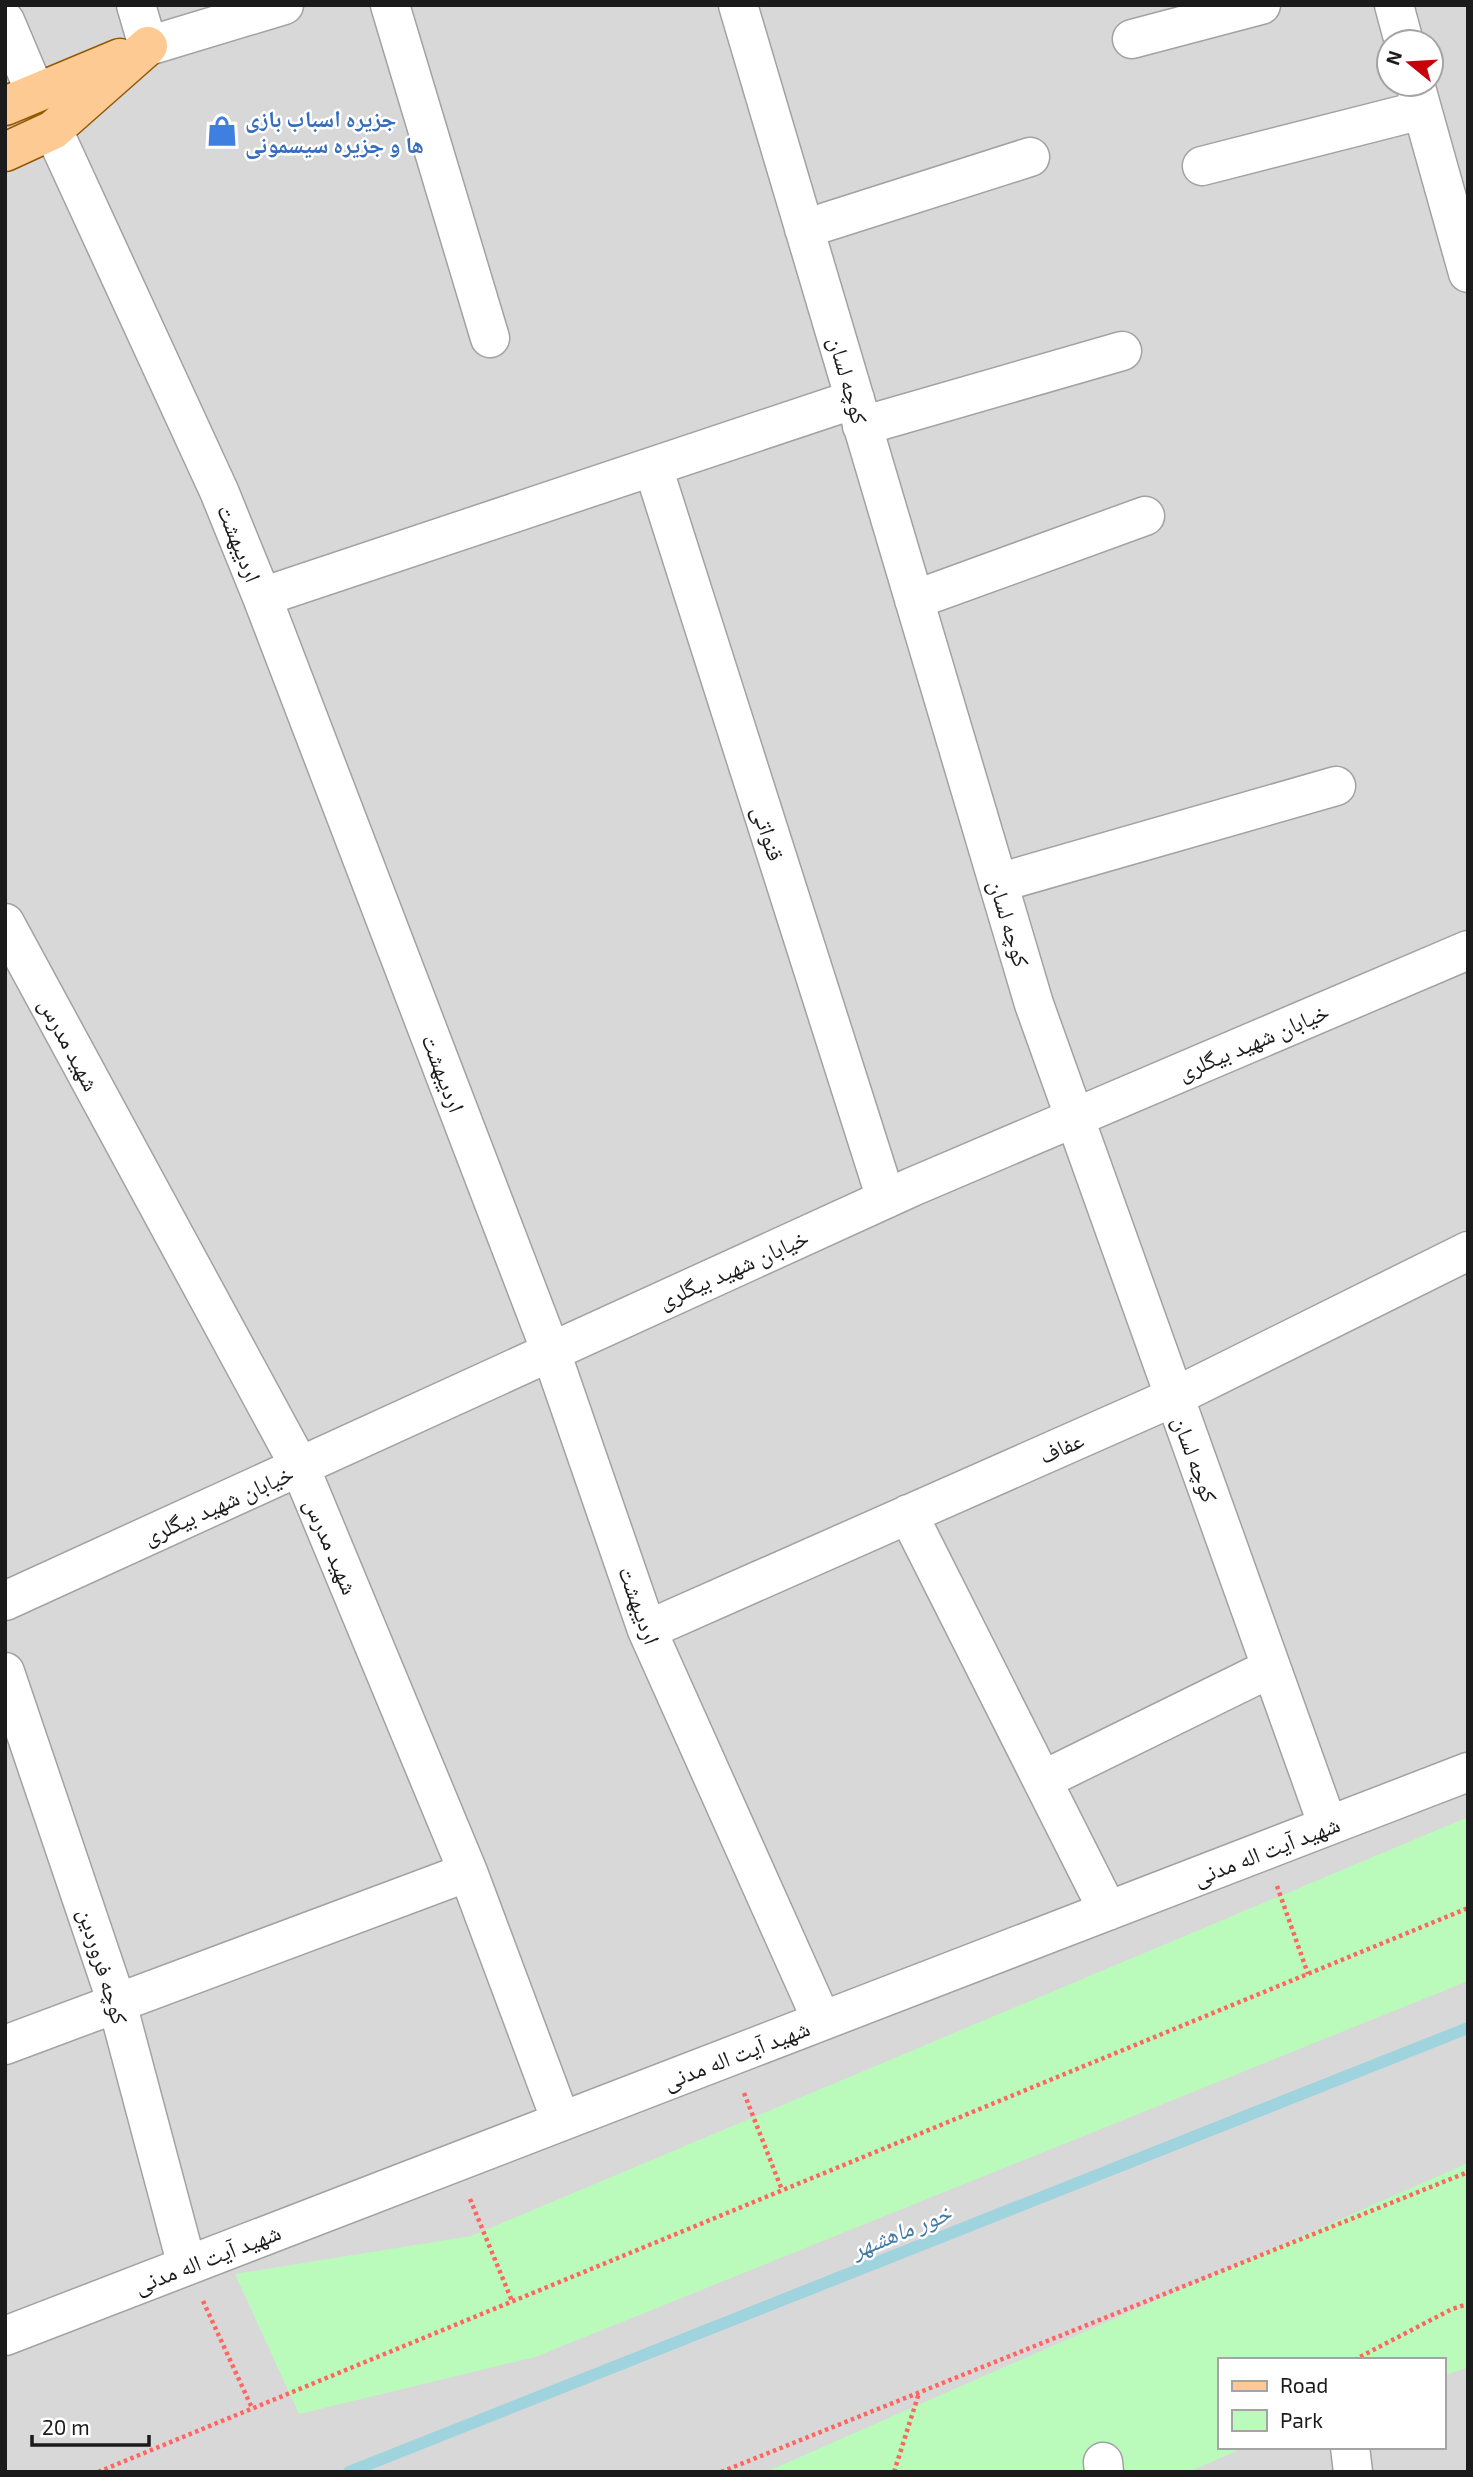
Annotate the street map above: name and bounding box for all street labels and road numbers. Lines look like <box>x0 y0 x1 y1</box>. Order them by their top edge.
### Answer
street label: کوچه لسان <box>822 333 875 428</box>
street label: اردیبهشت <box>211 500 268 586</box>
street label: قنواتی <box>746 802 791 864</box>
street label: کوچه لسان <box>983 876 1037 971</box>
street label: شهید مدرس <box>33 992 106 1096</box>
street label: خیابان شهید بیگلری <box>1173 996 1333 1086</box>
street label: اردیبهشت <box>416 1030 472 1116</box>
street label: خیابان شهید بیگلری <box>653 1222 813 1315</box>
street label: کوچه لسان <box>1167 1412 1225 1507</box>
street label: عفاف <box>1034 1425 1088 1469</box>
street label: خیابان شهید بیگلری <box>138 1458 298 1551</box>
street label: شهید مدرس <box>298 1494 365 1599</box>
street label: اردیبهشت <box>612 1562 667 1648</box>
street label: شهید آیت اله مدنی <box>1189 1809 1344 1892</box>
street label: کوچه فروردین <box>72 1905 135 2028</box>
street label: شهید آیت اله مدنی <box>659 2013 814 2096</box>
street label: شهید آیت اله مدنی <box>130 2217 285 2300</box>

